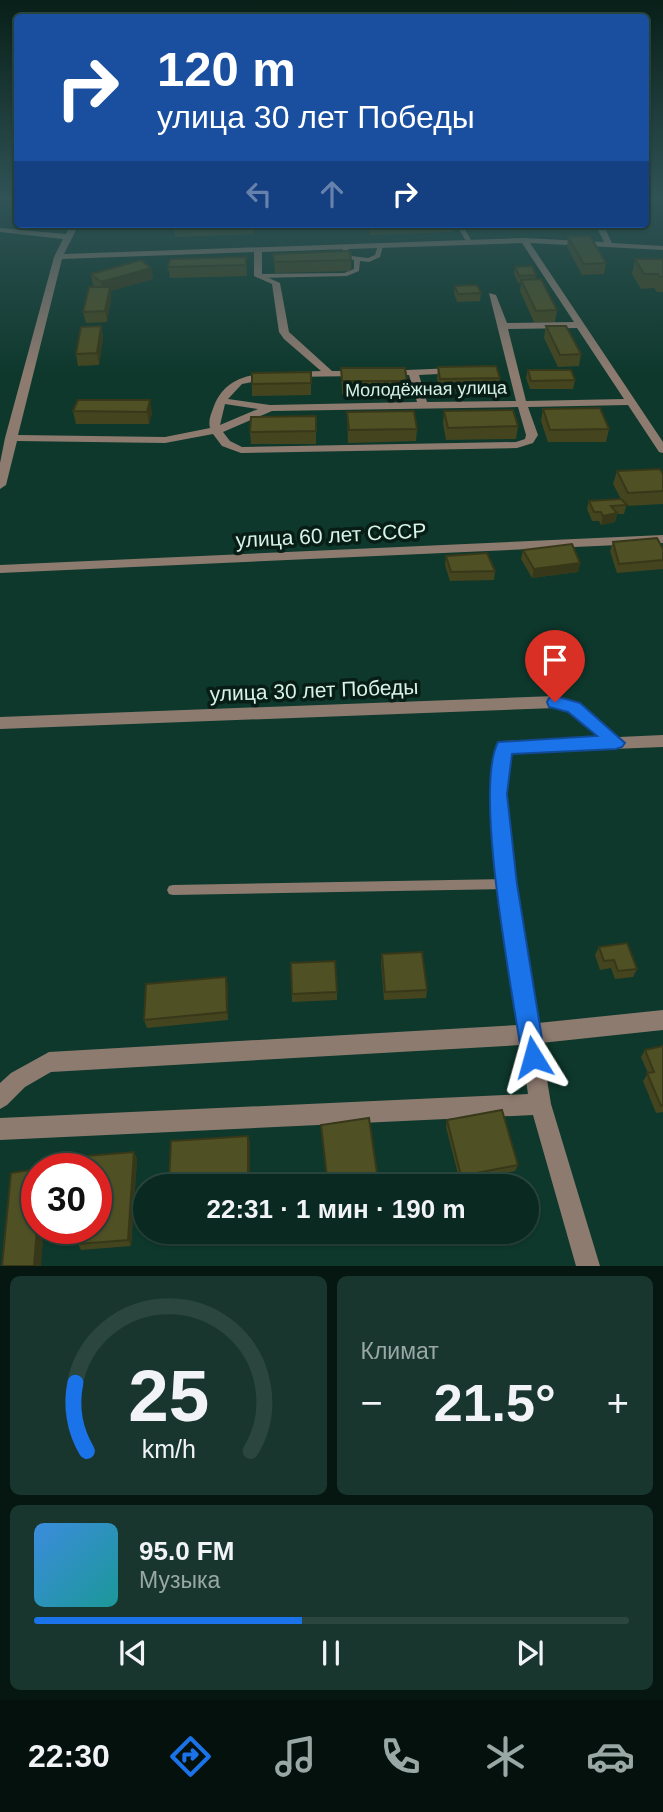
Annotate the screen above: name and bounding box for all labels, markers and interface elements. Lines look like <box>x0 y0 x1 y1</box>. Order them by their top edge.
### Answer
icon: right <box>42 42 133 133</box>
text: 120 m <box>157 42 296 96</box>
text: улица 30 лет Победы <box>157 99 475 135</box>
icon: left <box>240 175 278 213</box>
icon: ahead <box>313 175 351 213</box>
icon: right <box>386 175 424 213</box>
street label: Молодёжная улица <box>345 378 508 400</box>
street label: улица 60 лет СССР <box>235 519 427 551</box>
pin <box>525 630 585 702</box>
icon: arrive <box>536 641 574 679</box>
street label: улица 30 лет Победы <box>209 675 419 705</box>
position arrow <box>496 1020 570 1094</box>
speed limit sign: 30 <box>21 1153 112 1244</box>
text: 22:31 · 1 мин · 190 m <box>206 1194 466 1224</box>
text: Климат <box>361 1338 439 1364</box>
text: 25 <box>128 1356 209 1437</box>
text: 21.5° <box>434 1374 556 1432</box>
text: − <box>361 1382 383 1424</box>
text: + <box>607 1382 629 1424</box>
text: km/h <box>141 1435 195 1463</box>
text: 95.0 FM <box>139 1536 234 1566</box>
text: Музыка <box>139 1567 220 1593</box>
icon: previous <box>114 1634 152 1672</box>
icon: pause <box>312 1634 350 1672</box>
icon: next <box>511 1634 549 1672</box>
icon: directions <box>166 1732 215 1781</box>
icon: music <box>271 1732 320 1781</box>
icon: phone <box>376 1732 425 1781</box>
icon: climate <box>481 1732 530 1781</box>
icon: car <box>586 1732 635 1781</box>
text: 22:30 <box>28 1738 110 1774</box>

